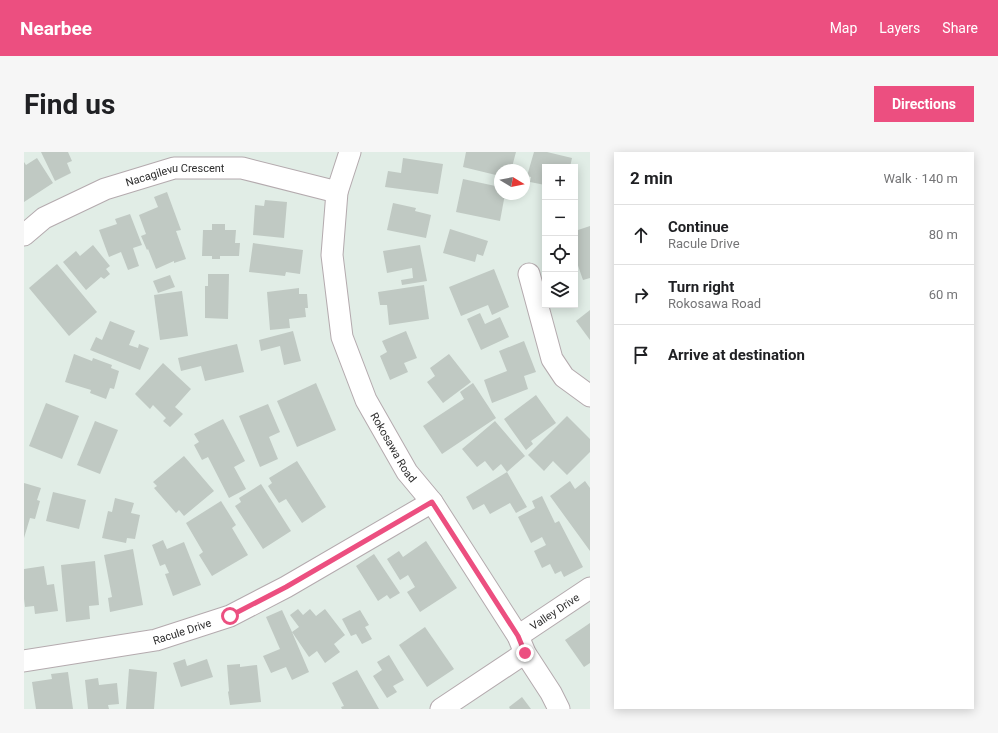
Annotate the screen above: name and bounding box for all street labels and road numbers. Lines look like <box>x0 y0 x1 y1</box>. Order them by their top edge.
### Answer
street label: Nacagilevu Crescent <box>124 162 225 189</box>
street label: Rokosawa Road <box>367 410 419 485</box>
street label: Valley Drive <box>528 591 582 633</box>
street label: Racule Drive <box>151 616 213 648</box>

